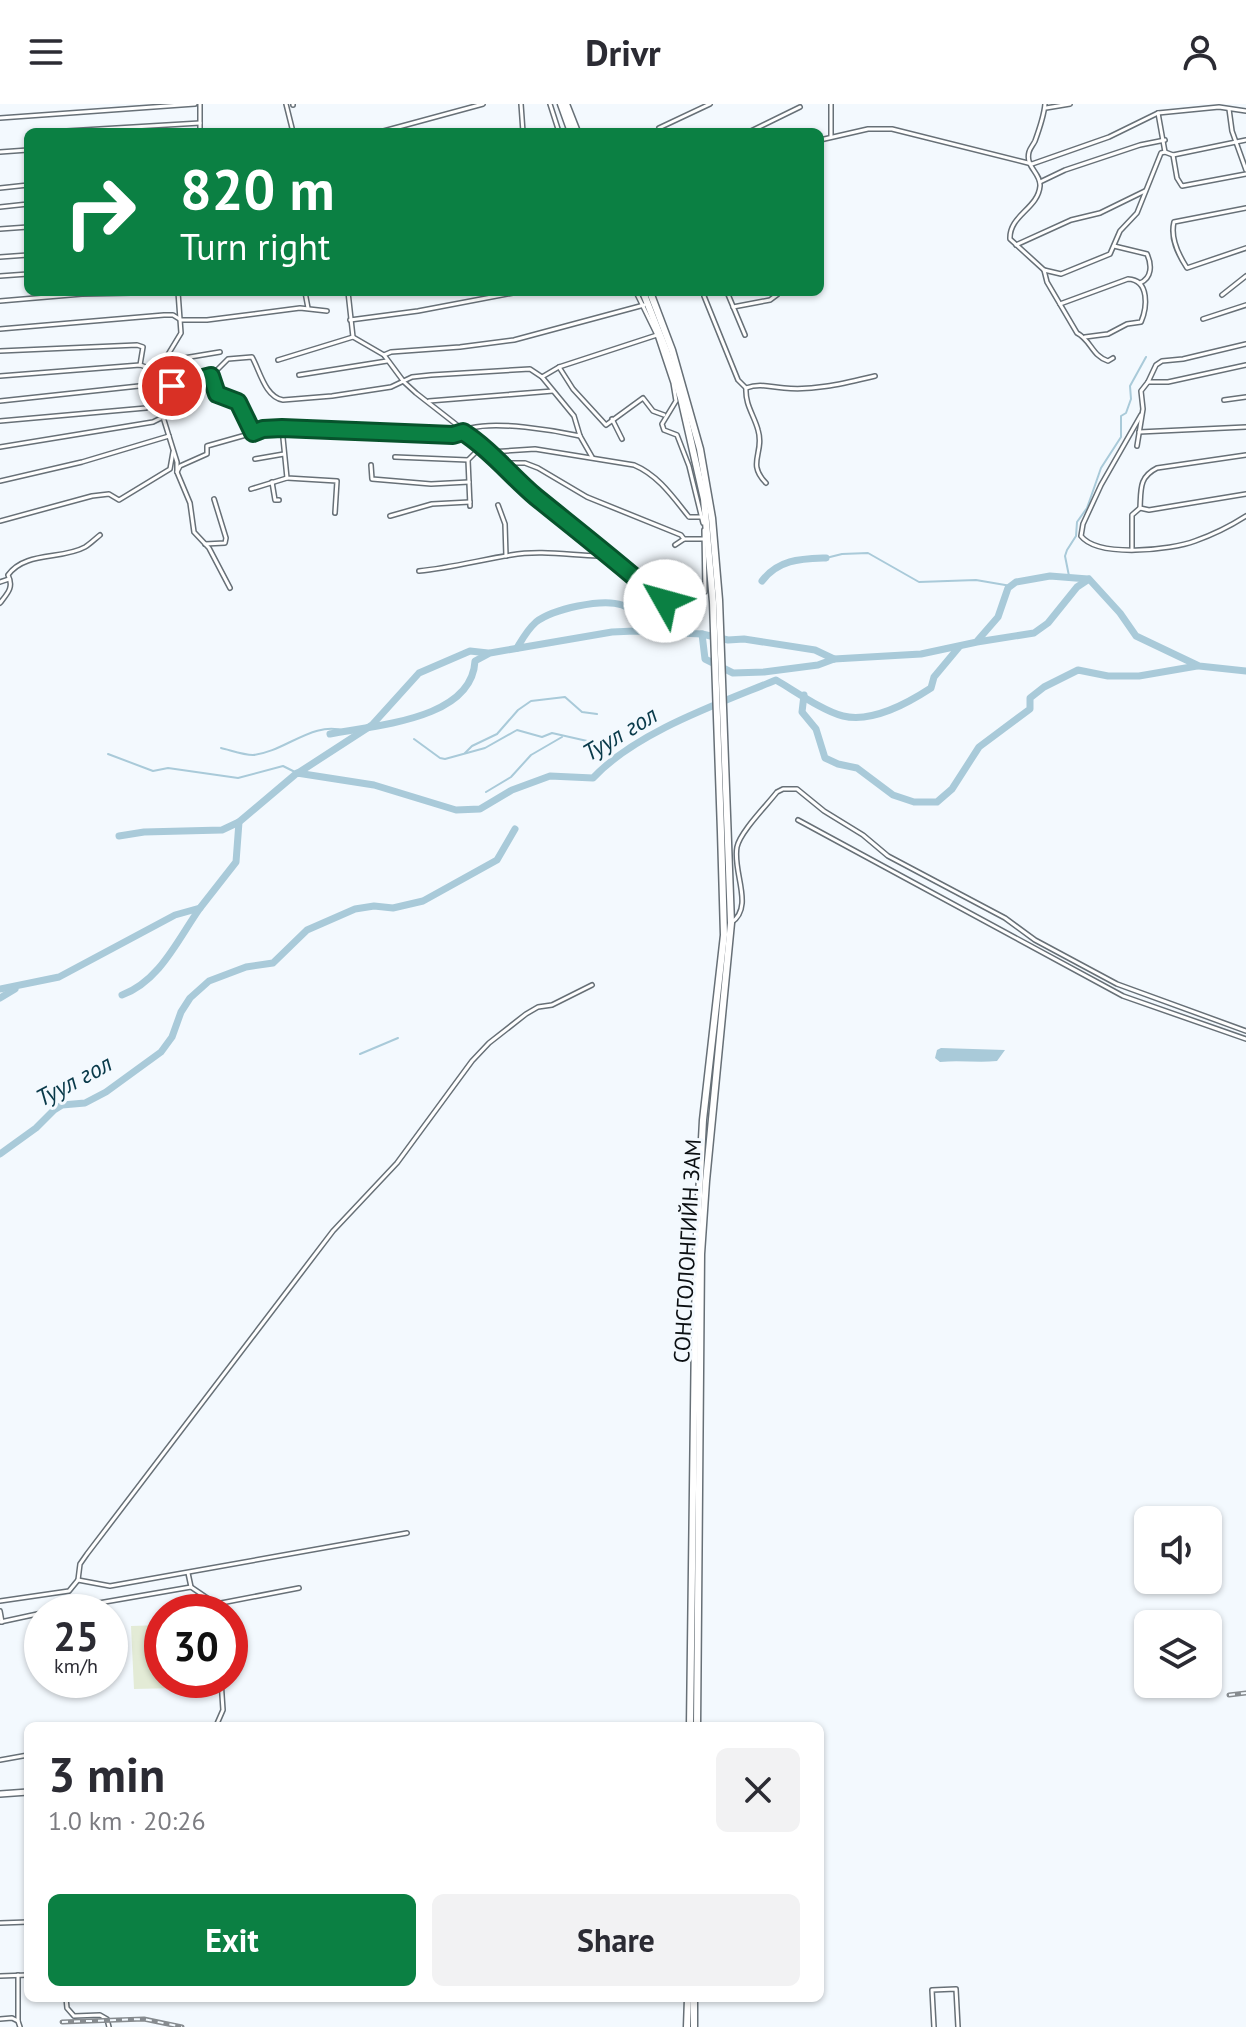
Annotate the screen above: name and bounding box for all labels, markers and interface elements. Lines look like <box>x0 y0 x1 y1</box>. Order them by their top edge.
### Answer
text: Drivr <box>585 29 661 76</box>
icon: menu <box>24 30 68 74</box>
icon: person <box>1178 30 1222 74</box>
text: 820 m <box>180 153 335 225</box>
icon: right <box>48 160 152 264</box>
text: Turn right <box>180 223 330 270</box>
pin <box>138 352 206 420</box>
icon: arrive <box>150 364 194 408</box>
position arrow <box>623 559 707 643</box>
water label: Туул гол <box>577 699 663 768</box>
water label: Туул гол <box>30 1047 117 1114</box>
street label: СОНСГОЛОНГИЙН ЗАМ <box>667 1138 707 1364</box>
map controls <box>1134 1506 1222 1698</box>
button: sound <box>1134 1506 1222 1594</box>
speed limit sign: 30 <box>144 1594 248 1698</box>
text: 25 <box>53 1610 99 1662</box>
button: layers <box>1134 1610 1222 1698</box>
text: km/h <box>54 1653 98 1679</box>
text: 3 min <box>48 1743 165 1805</box>
button: close <box>716 1748 800 1832</box>
text: 1.0 km · 20:26 <box>48 1804 206 1837</box>
button: Exit <box>48 1894 416 1986</box>
button: Share <box>432 1894 800 1986</box>

